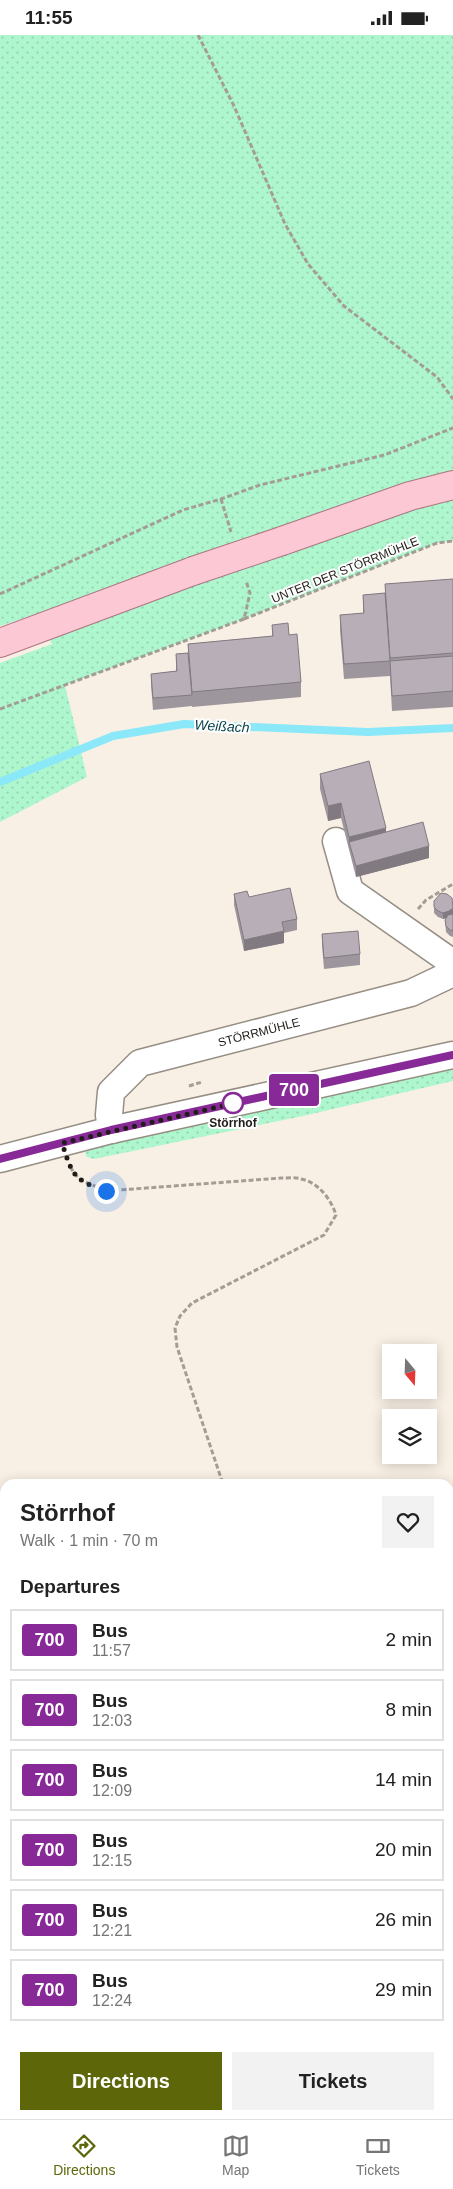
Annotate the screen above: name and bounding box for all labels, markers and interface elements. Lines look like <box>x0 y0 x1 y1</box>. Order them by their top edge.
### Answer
text: 11:55 <box>25 7 73 28</box>
street label: UNTER DER STÖRRMÜHLE <box>269 534 421 606</box>
water label: Weißach <box>194 717 250 735</box>
street label: STÖRRMÜHLE <box>216 1015 301 1050</box>
line badge: 700 <box>265 1074 323 1106</box>
text: 700 <box>279 1080 309 1100</box>
marker: Störrhof <box>222 1092 244 1114</box>
place label: Störrhof <box>209 1116 258 1130</box>
your location <box>94 1179 119 1204</box>
north arrow <box>382 1344 438 1399</box>
map controls <box>382 1344 437 1464</box>
button: layers <box>382 1409 437 1464</box>
button: heart <box>382 1496 434 1548</box>
text: Störrhof <box>20 1499 115 1526</box>
text: Walk · 1 min · 70 m <box>20 1532 158 1549</box>
text: Departures <box>20 1576 120 1597</box>
text: Bus <box>92 1620 128 1641</box>
text: 2 min <box>386 1629 432 1650</box>
text: 700 <box>34 1630 65 1650</box>
text: 11:57 <box>92 1642 131 1659</box>
text: Bus <box>92 1690 128 1711</box>
text: 8 min <box>386 1699 432 1720</box>
text: 700 <box>34 1700 65 1720</box>
text: 12:03 <box>92 1712 132 1729</box>
text: Bus <box>92 1760 128 1781</box>
text: 14 min <box>375 1769 432 1790</box>
text: 700 <box>34 1770 65 1790</box>
text: 12:09 <box>92 1782 132 1799</box>
text: Bus <box>92 1830 128 1851</box>
text: 20 min <box>375 1839 432 1860</box>
text: 700 <box>34 1840 65 1860</box>
text: 12:15 <box>92 1852 132 1869</box>
text: Bus <box>92 1900 128 1921</box>
text: 26 min <box>375 1909 432 1930</box>
text: 700 <box>34 1910 65 1930</box>
text: 12:21 <box>92 1922 132 1939</box>
text: Bus <box>92 1970 128 1991</box>
text: 29 min <box>375 1979 432 2000</box>
text: 700 <box>34 1980 65 2000</box>
text: 12:24 <box>92 1992 132 2009</box>
button: Directions <box>20 2052 222 2110</box>
button: Tickets <box>232 2052 434 2110</box>
tab: Directions <box>53 2132 115 2178</box>
tab: Map <box>222 2132 250 2178</box>
tab: Tickets <box>356 2132 400 2178</box>

